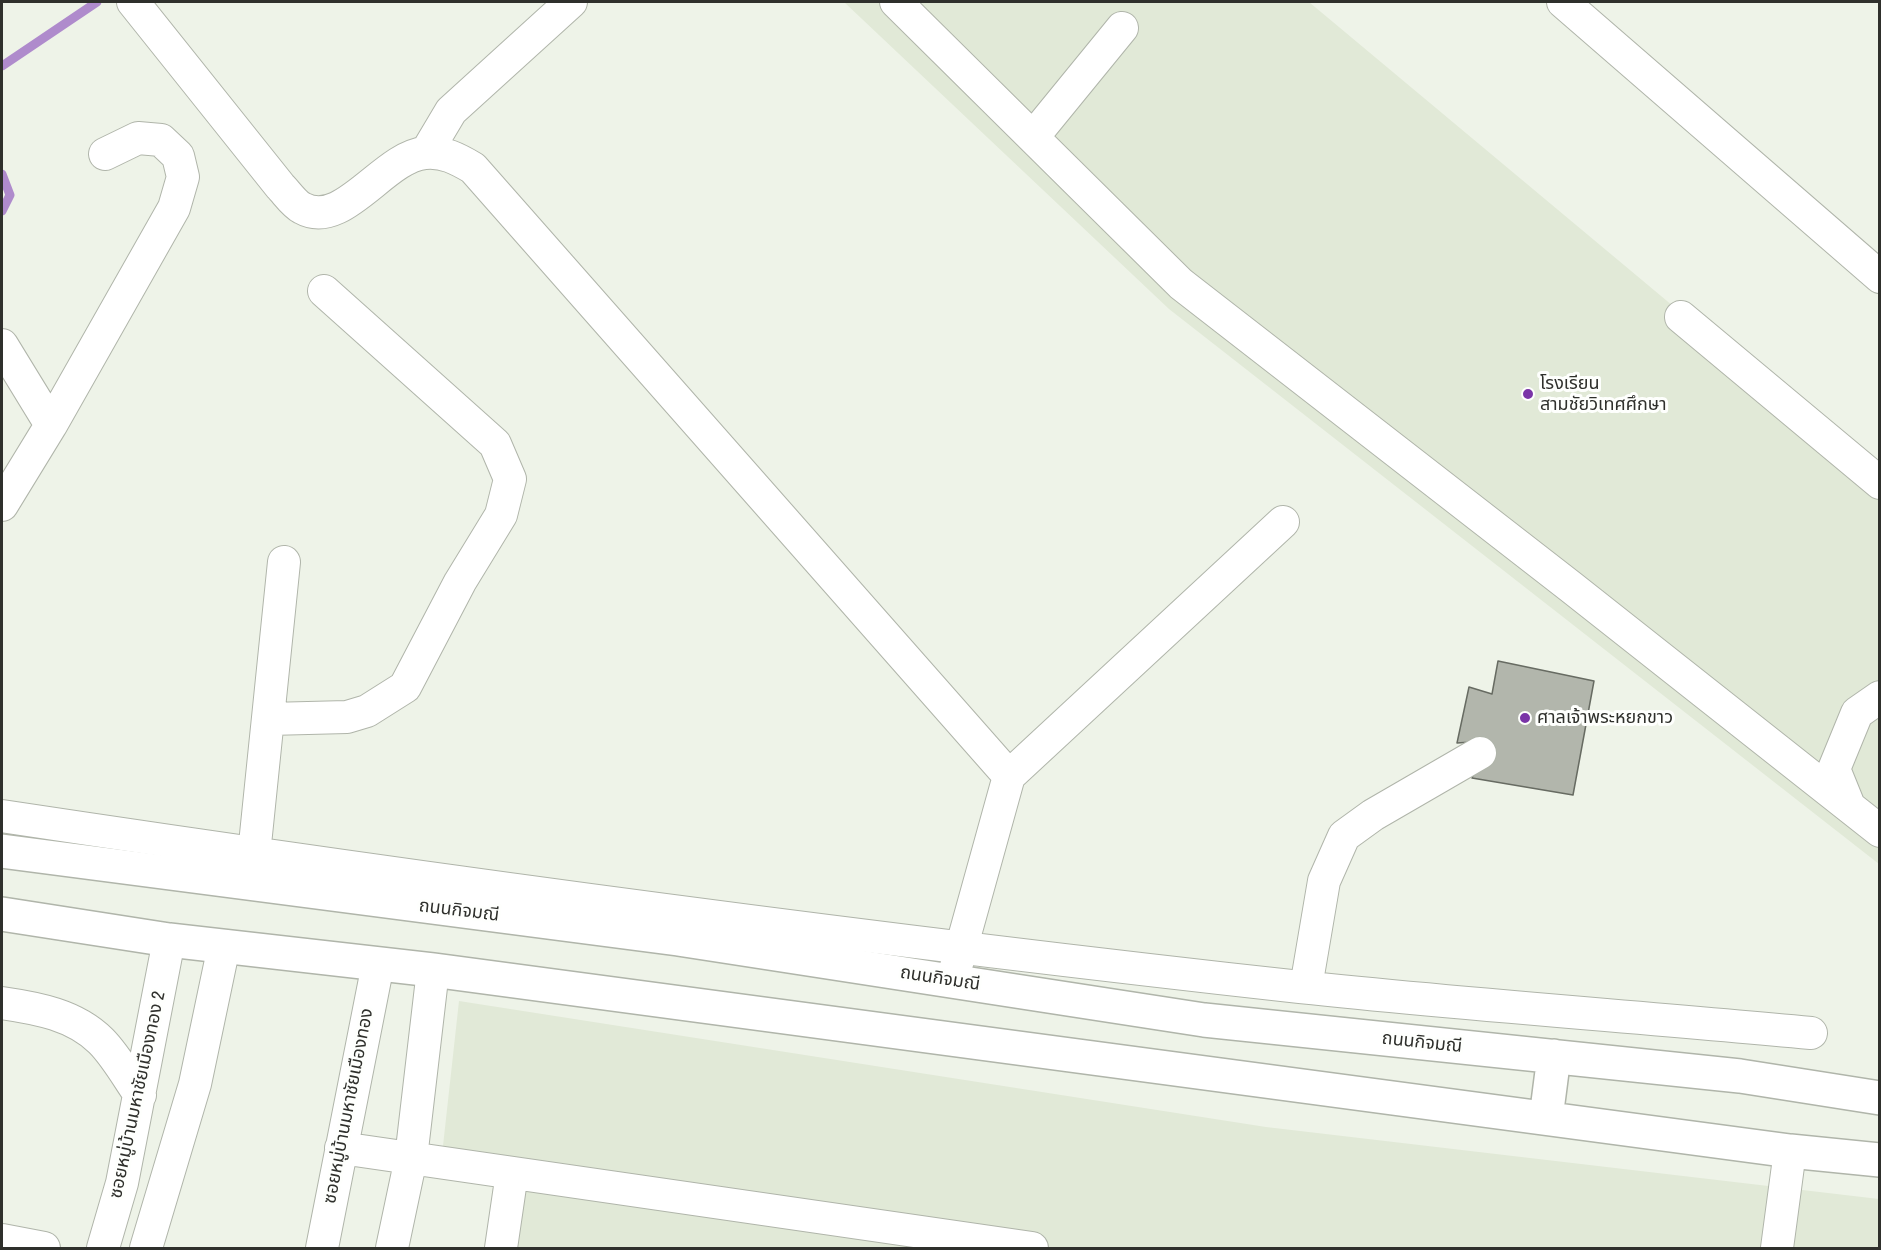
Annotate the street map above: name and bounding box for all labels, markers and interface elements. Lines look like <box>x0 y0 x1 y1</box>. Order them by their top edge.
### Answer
place label: โรงเรียน สามชัยวิเทศศึกษา <box>1540 373 1667 416</box>
marker: โรงเรียน สามชัยวิเทศศึกษา <box>1521 387 1535 401</box>
place label: ศาลเจ้าพระหยกขาว <box>1537 707 1673 729</box>
marker: ศาลเจ้าพระหยกขาว <box>1518 711 1532 725</box>
street label: ถนนกิจมณี <box>418 895 500 927</box>
street label: ถนนกิจมณี <box>898 962 982 996</box>
street label: ซอยหมู่บ้านมหาชัยเมืองทอง 2 <box>105 990 171 1200</box>
street label: ซอยหมู่บ้านมหาชัยเมืองทอง <box>319 1006 379 1206</box>
street label: ถนนกิจมณี <box>1381 1028 1463 1058</box>

